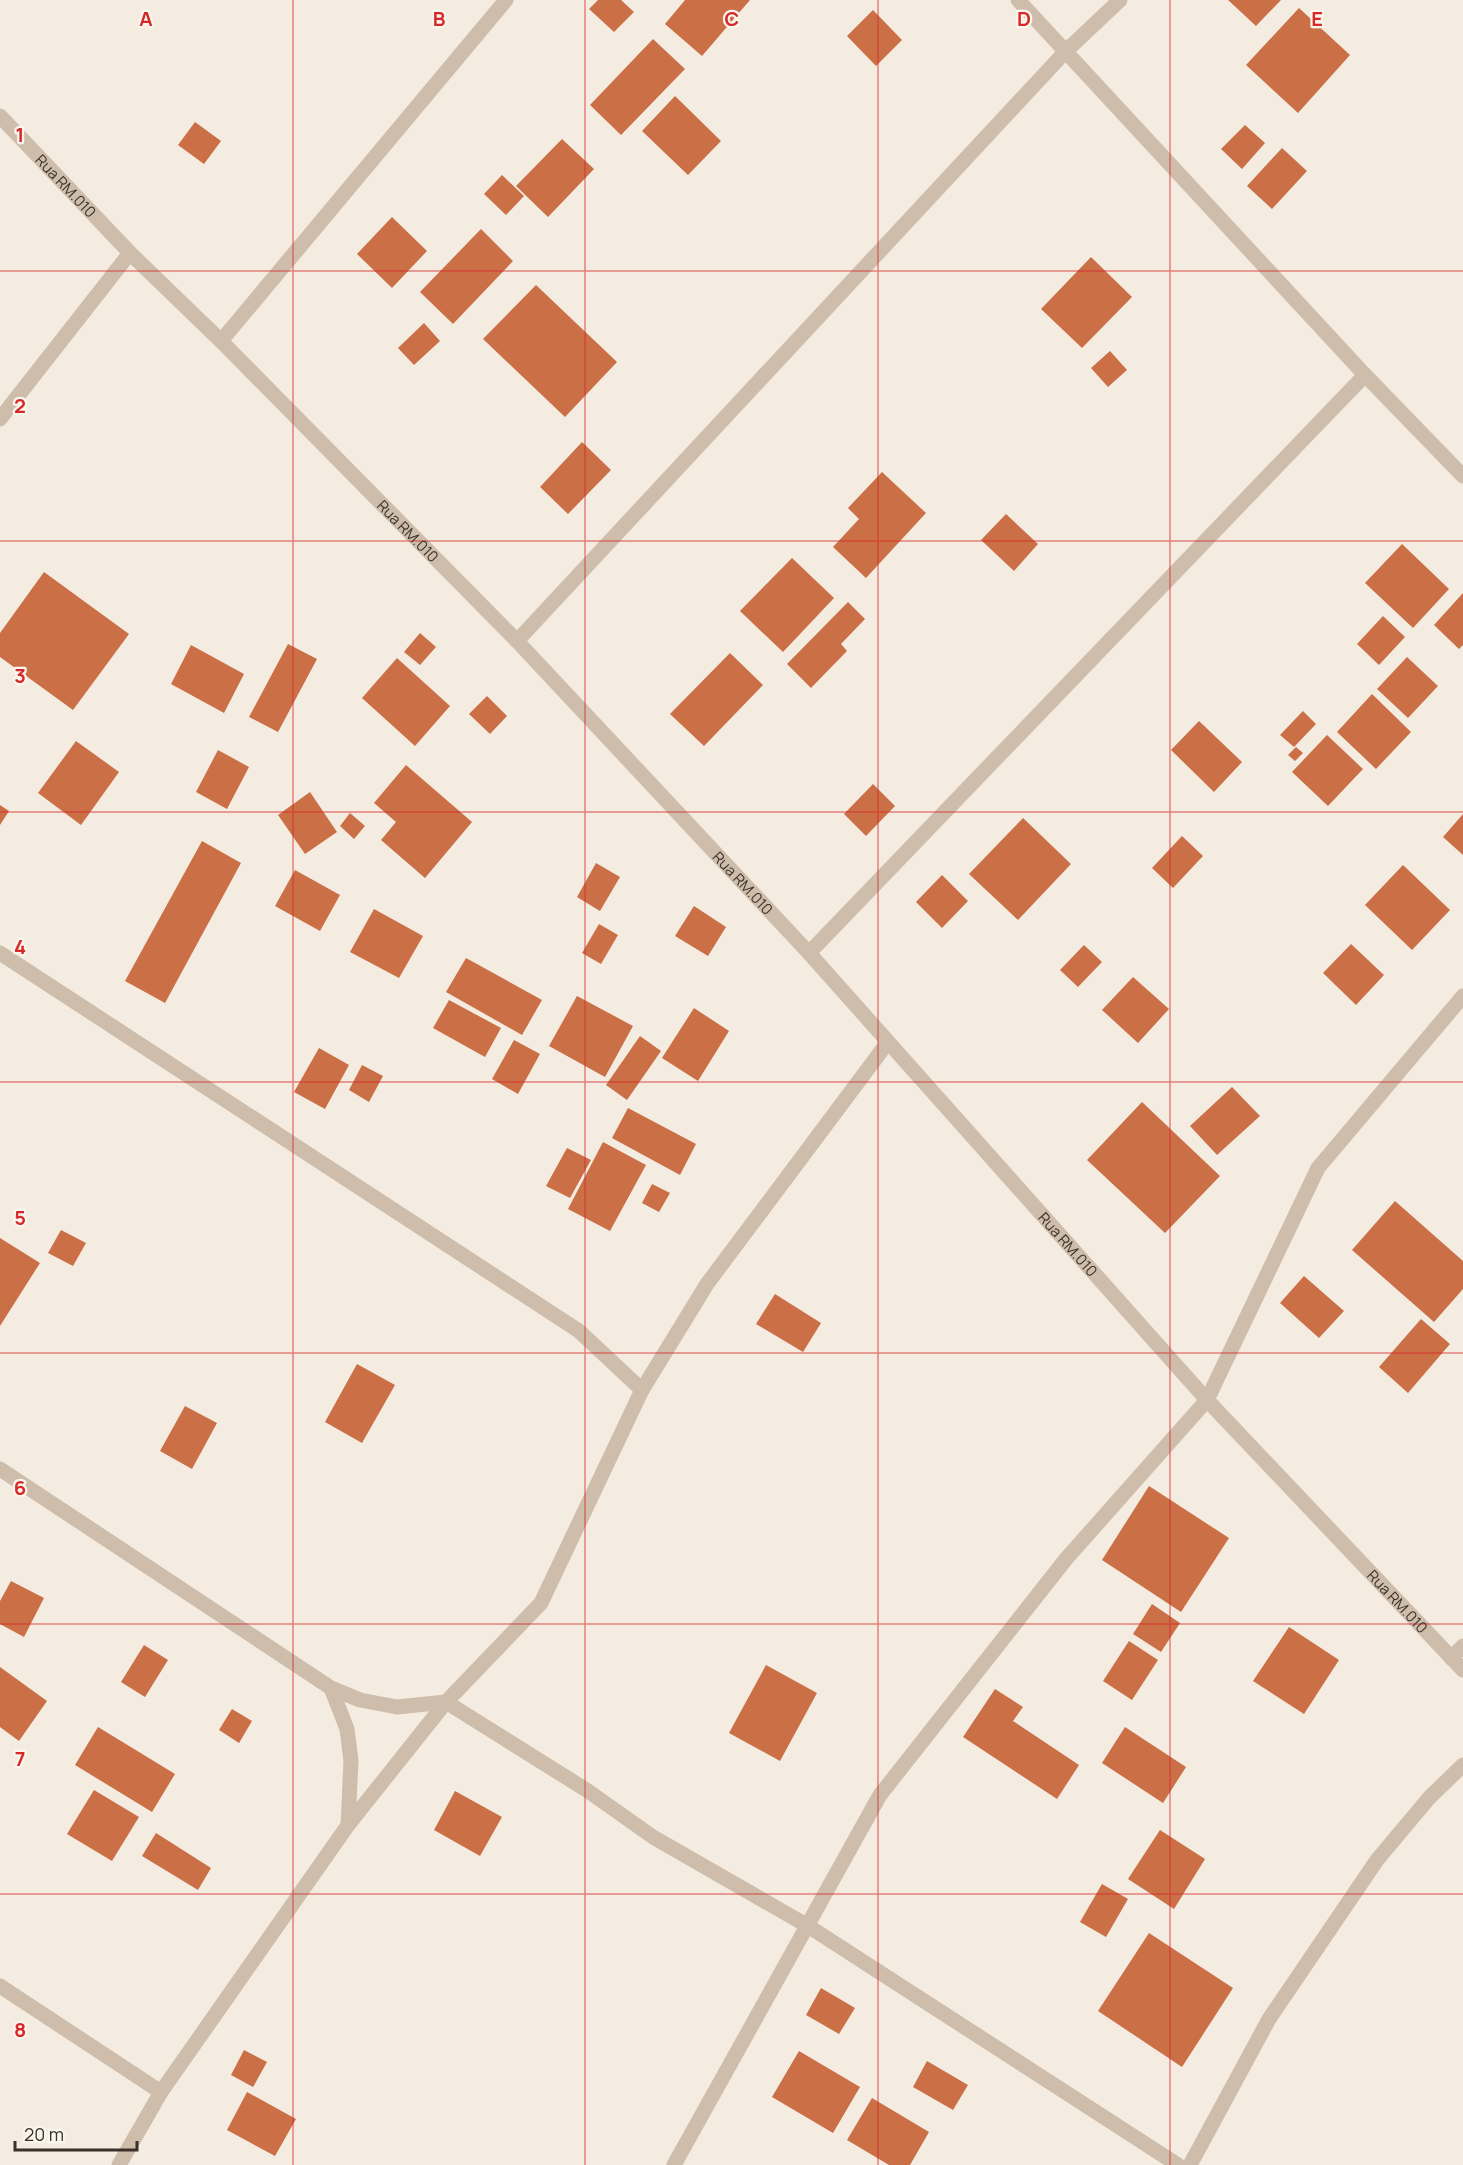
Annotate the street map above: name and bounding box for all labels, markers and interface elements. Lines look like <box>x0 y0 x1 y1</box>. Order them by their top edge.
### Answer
text: A <box>139 5 153 32</box>
text: B <box>433 5 446 32</box>
text: C <box>725 5 739 32</box>
text: D <box>1017 5 1031 32</box>
text: E <box>1311 5 1323 32</box>
text: 1 <box>16 121 24 148</box>
street label: Rua RM.010 <box>31 149 101 222</box>
text: 2 <box>14 392 26 419</box>
street label: Rua RM.010 <box>373 495 444 567</box>
text: 3 <box>14 662 26 689</box>
street label: Rua RM.010 <box>708 846 778 919</box>
text: 4 <box>14 933 26 960</box>
text: 5 <box>14 1204 26 1231</box>
street label: Rua RM.010 <box>1034 1207 1103 1281</box>
text: 6 <box>14 1474 26 1501</box>
street label: Rua RM.010 <box>1363 1565 1433 1637</box>
text: 7 <box>15 1745 25 1772</box>
text: 8 <box>14 2016 26 2043</box>
scale bar <box>15 2114 136 2152</box>
text: 20 m <box>24 2122 64 2146</box>

